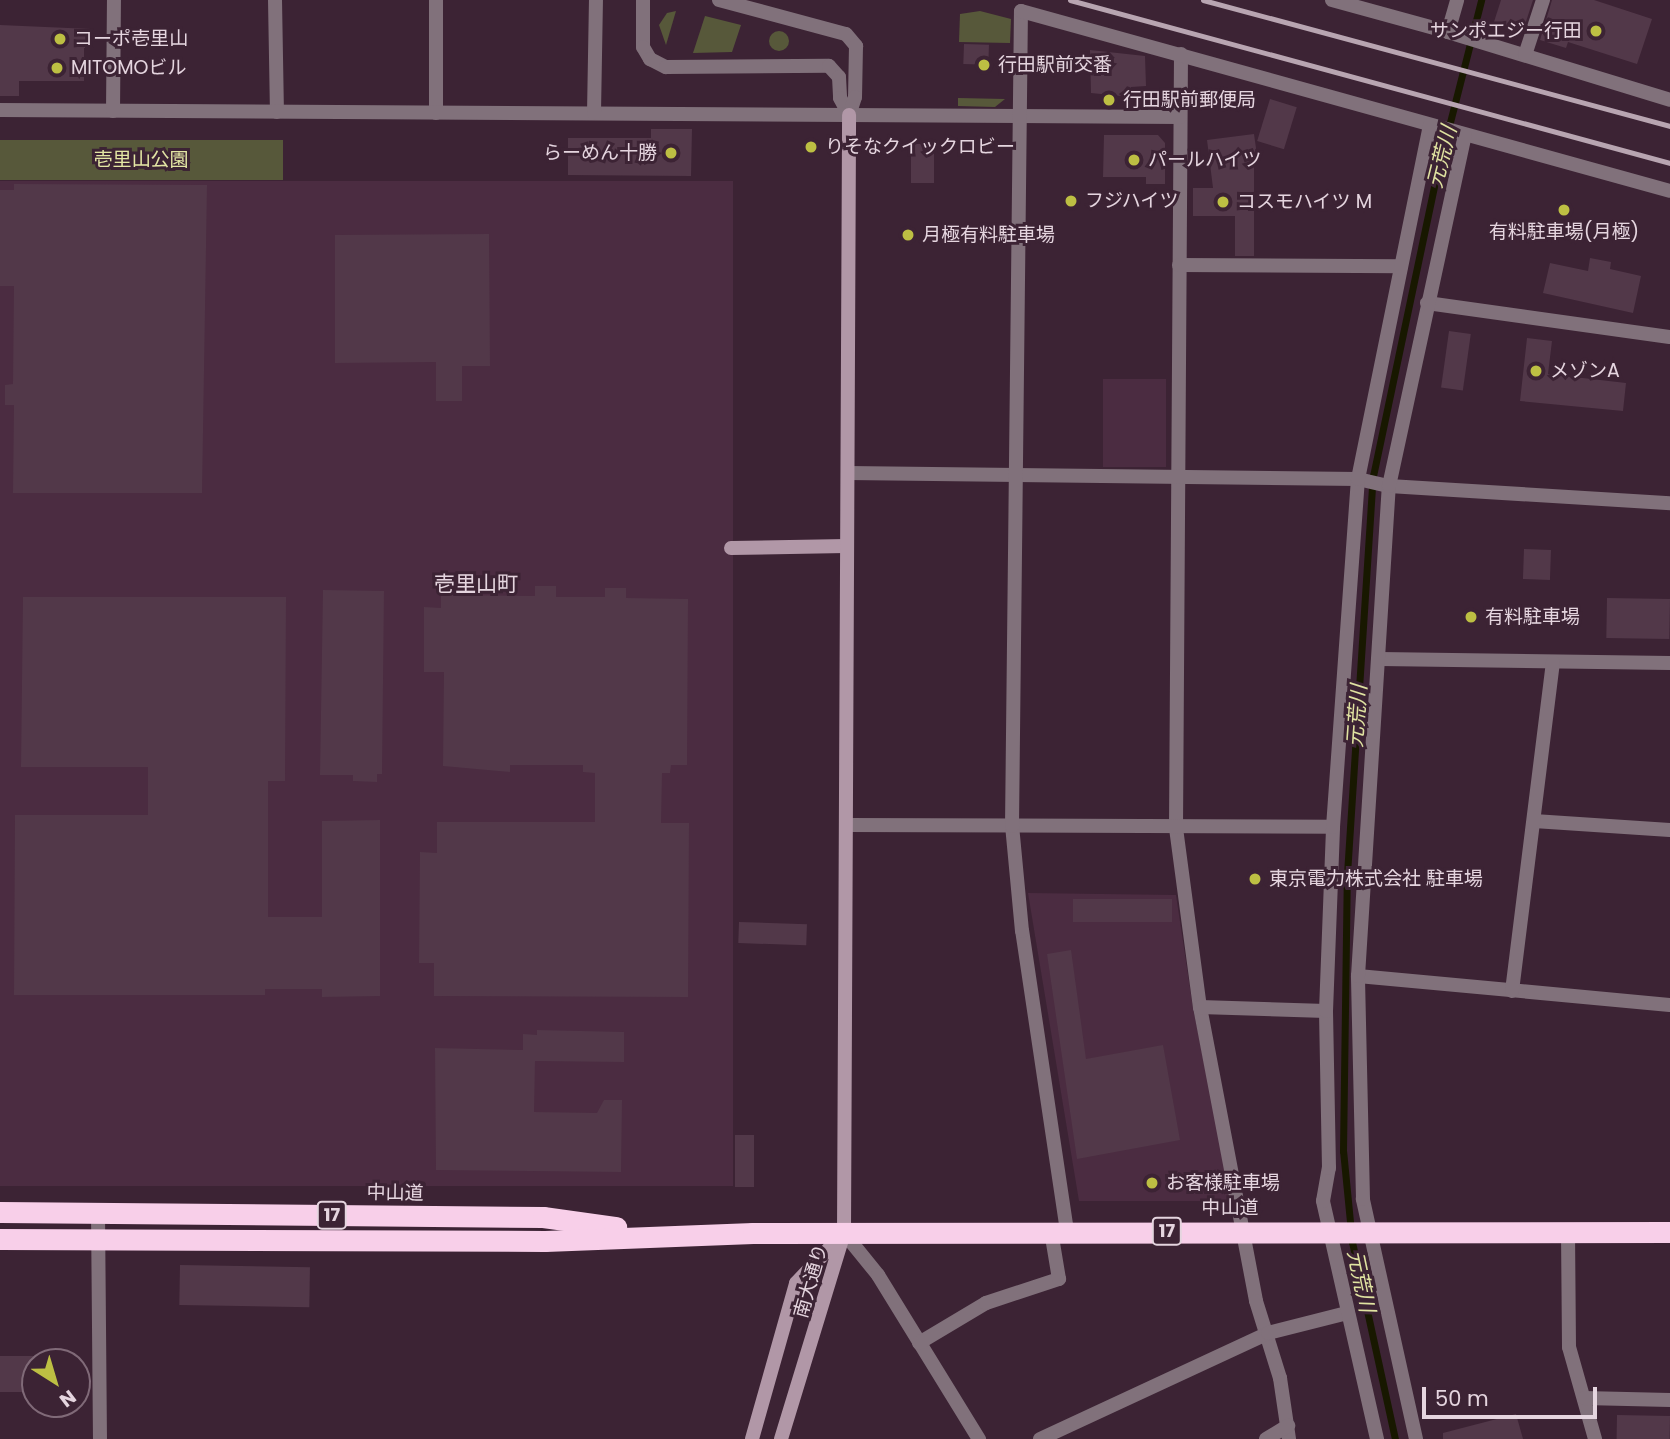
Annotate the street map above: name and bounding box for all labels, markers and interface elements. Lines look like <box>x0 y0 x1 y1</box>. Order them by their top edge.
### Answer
place label: サンポエジー行田 <box>1430 20 1582 42</box>
marker: サンポエジー行田 <box>1588 23 1604 39</box>
place label: コーポ壱里山 <box>74 28 188 50</box>
marker: コーポ壱里山 <box>52 31 68 47</box>
place label: 行田駅前交番 <box>998 54 1112 76</box>
place label: MITOMOビル <box>71 57 187 79</box>
marker: 行田駅前交番 <box>976 57 992 73</box>
marker: MITOMOビル <box>49 60 65 76</box>
place label: 行田駅前郵便局 <box>1123 89 1256 111</box>
marker: 行田駅前郵便局 <box>1101 92 1117 108</box>
water label: 元荒川 <box>1422 123 1462 191</box>
place label: りそなクイックロビー <box>825 136 1015 158</box>
marker: りそなクイックロビー <box>803 139 819 155</box>
place label: らーめん十勝 <box>543 142 657 164</box>
marker: らーめん十勝 <box>663 145 679 161</box>
park label: 壱里山公園 <box>94 149 188 171</box>
place label: パールハイツ <box>1148 149 1262 171</box>
marker: パールハイツ <box>1126 152 1142 168</box>
place label: フジハイツ <box>1085 190 1180 212</box>
place label: コスモハイツ M <box>1237 191 1372 213</box>
marker: フジハイツ <box>1063 193 1079 209</box>
marker: コスモハイツ M <box>1215 194 1231 210</box>
marker: 有料駐車場(月極) <box>1556 202 1572 218</box>
place label: 有料駐車場(月極) <box>1489 221 1639 243</box>
place label: 月極有料駐車場 <box>922 224 1055 246</box>
marker: 月極有料駐車場 <box>900 227 916 243</box>
place label: メゾンA <box>1550 360 1620 382</box>
marker: メゾンA <box>1528 363 1544 379</box>
district label: 壱里山町 <box>434 571 518 597</box>
place label: 有料駐車場 <box>1485 606 1580 628</box>
marker: 有料駐車場 <box>1463 609 1479 625</box>
water label: 元荒川 <box>1342 684 1372 748</box>
place label: 東京電力株式会社 駐車場 <box>1269 868 1483 890</box>
marker: 東京電力株式会社 駐車場 <box>1247 871 1263 887</box>
place label: お客様駐車場 <box>1166 1172 1280 1194</box>
marker: お客様駐車場 <box>1144 1175 1160 1191</box>
street label: 中山道 <box>366 1181 424 1205</box>
street label: 中山道 <box>1202 1197 1258 1219</box>
road number: 17 <box>316 1200 348 1230</box>
road number: 17 <box>1151 1216 1183 1246</box>
street label: 南大通り <box>790 1241 832 1321</box>
water label: 元荒川 <box>1342 1248 1380 1314</box>
north arrow <box>21 1348 91 1418</box>
scale bar <box>1425 1372 1600 1416</box>
text: N <box>54 1383 82 1414</box>
text: 50 m <box>1435 1384 1489 1413</box>

